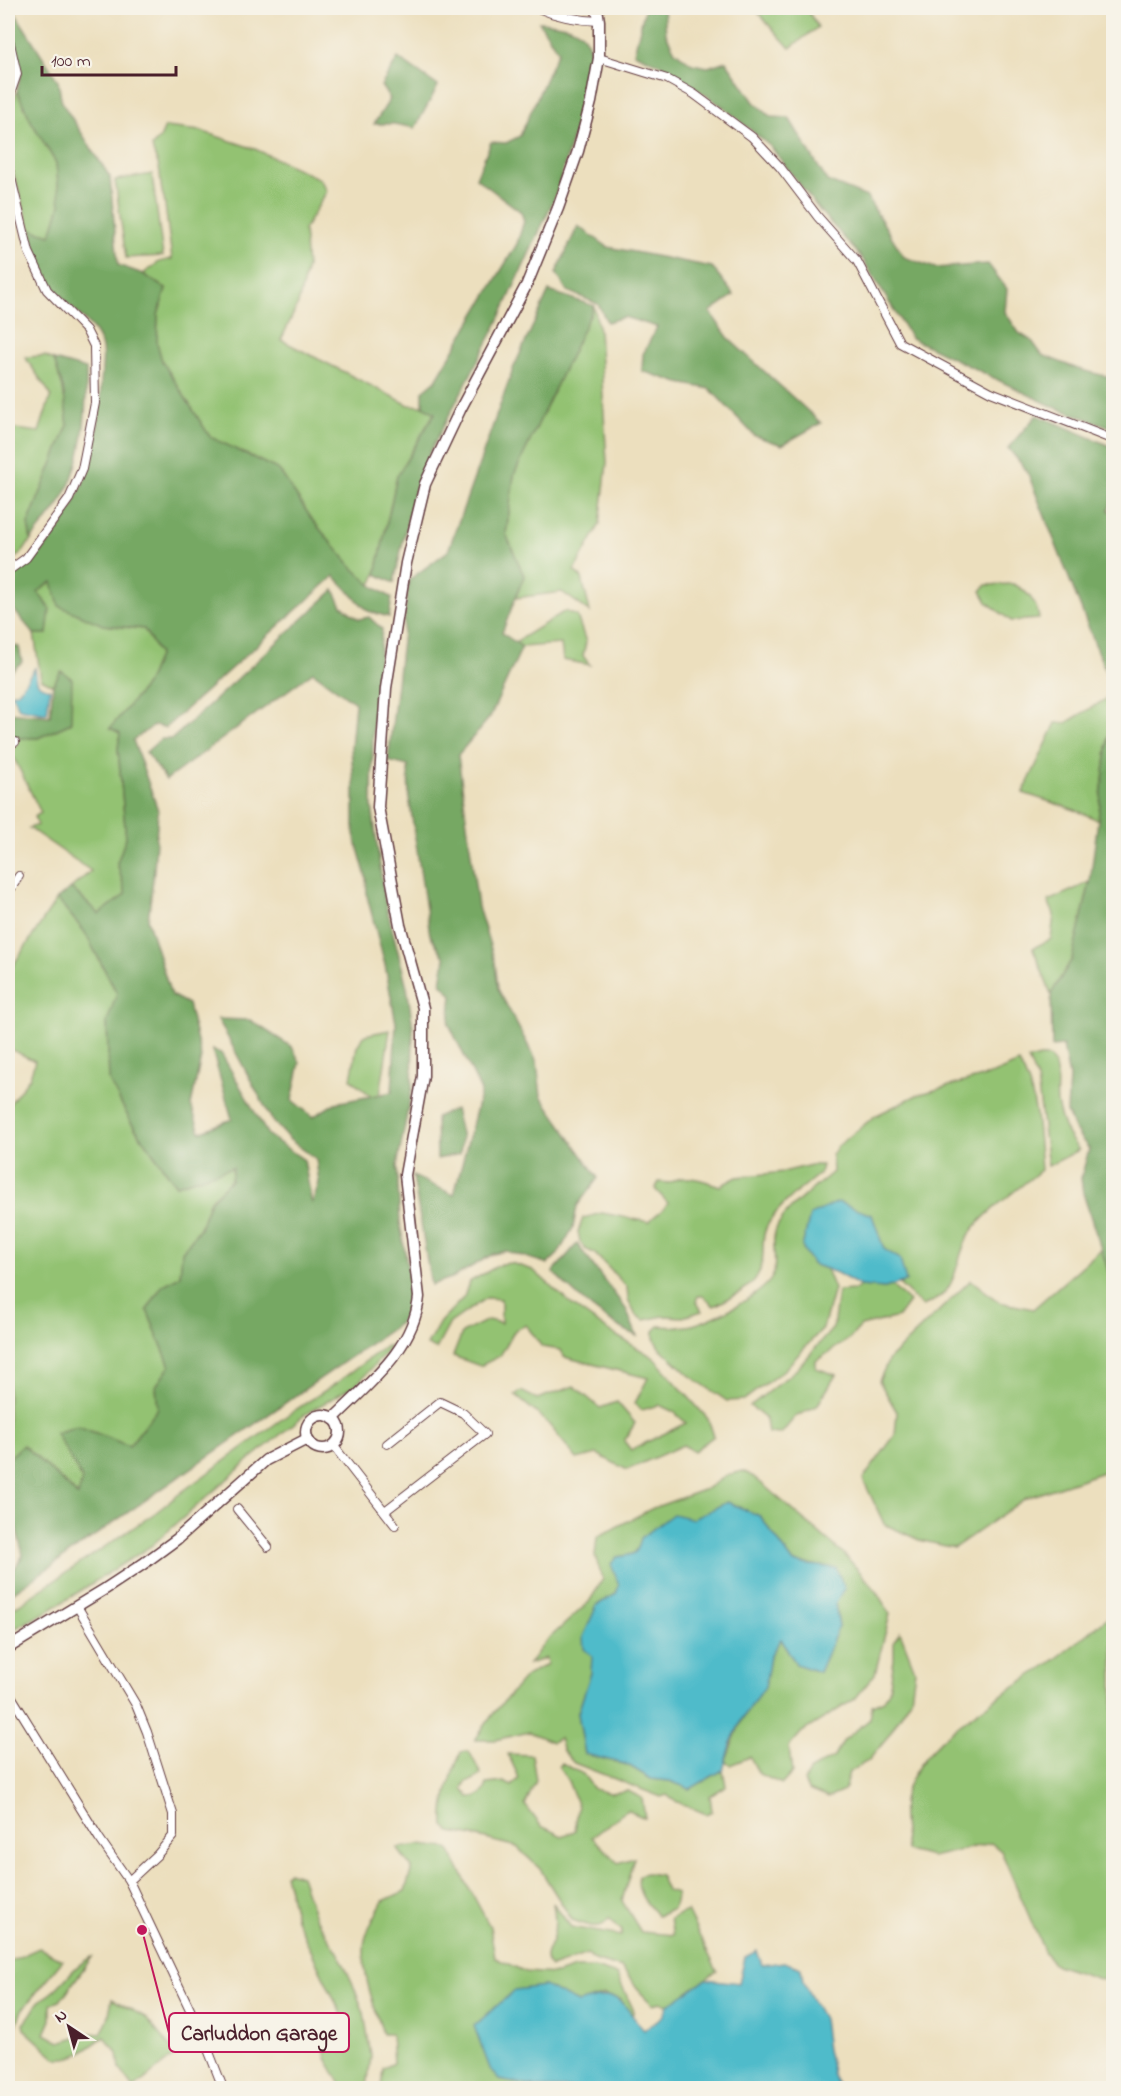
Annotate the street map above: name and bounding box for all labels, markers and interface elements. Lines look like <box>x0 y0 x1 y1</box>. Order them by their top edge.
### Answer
scale bar <box>42 39 176 77</box>
text: 100 m <box>51 49 91 75</box>
north arrow <box>39 1997 99 2057</box>
text: N <box>50 2003 73 2029</box>
callout: Carluddon Garage <box>169 2013 349 2052</box>
text: Carluddon Garage <box>181 2020 338 2052</box>

